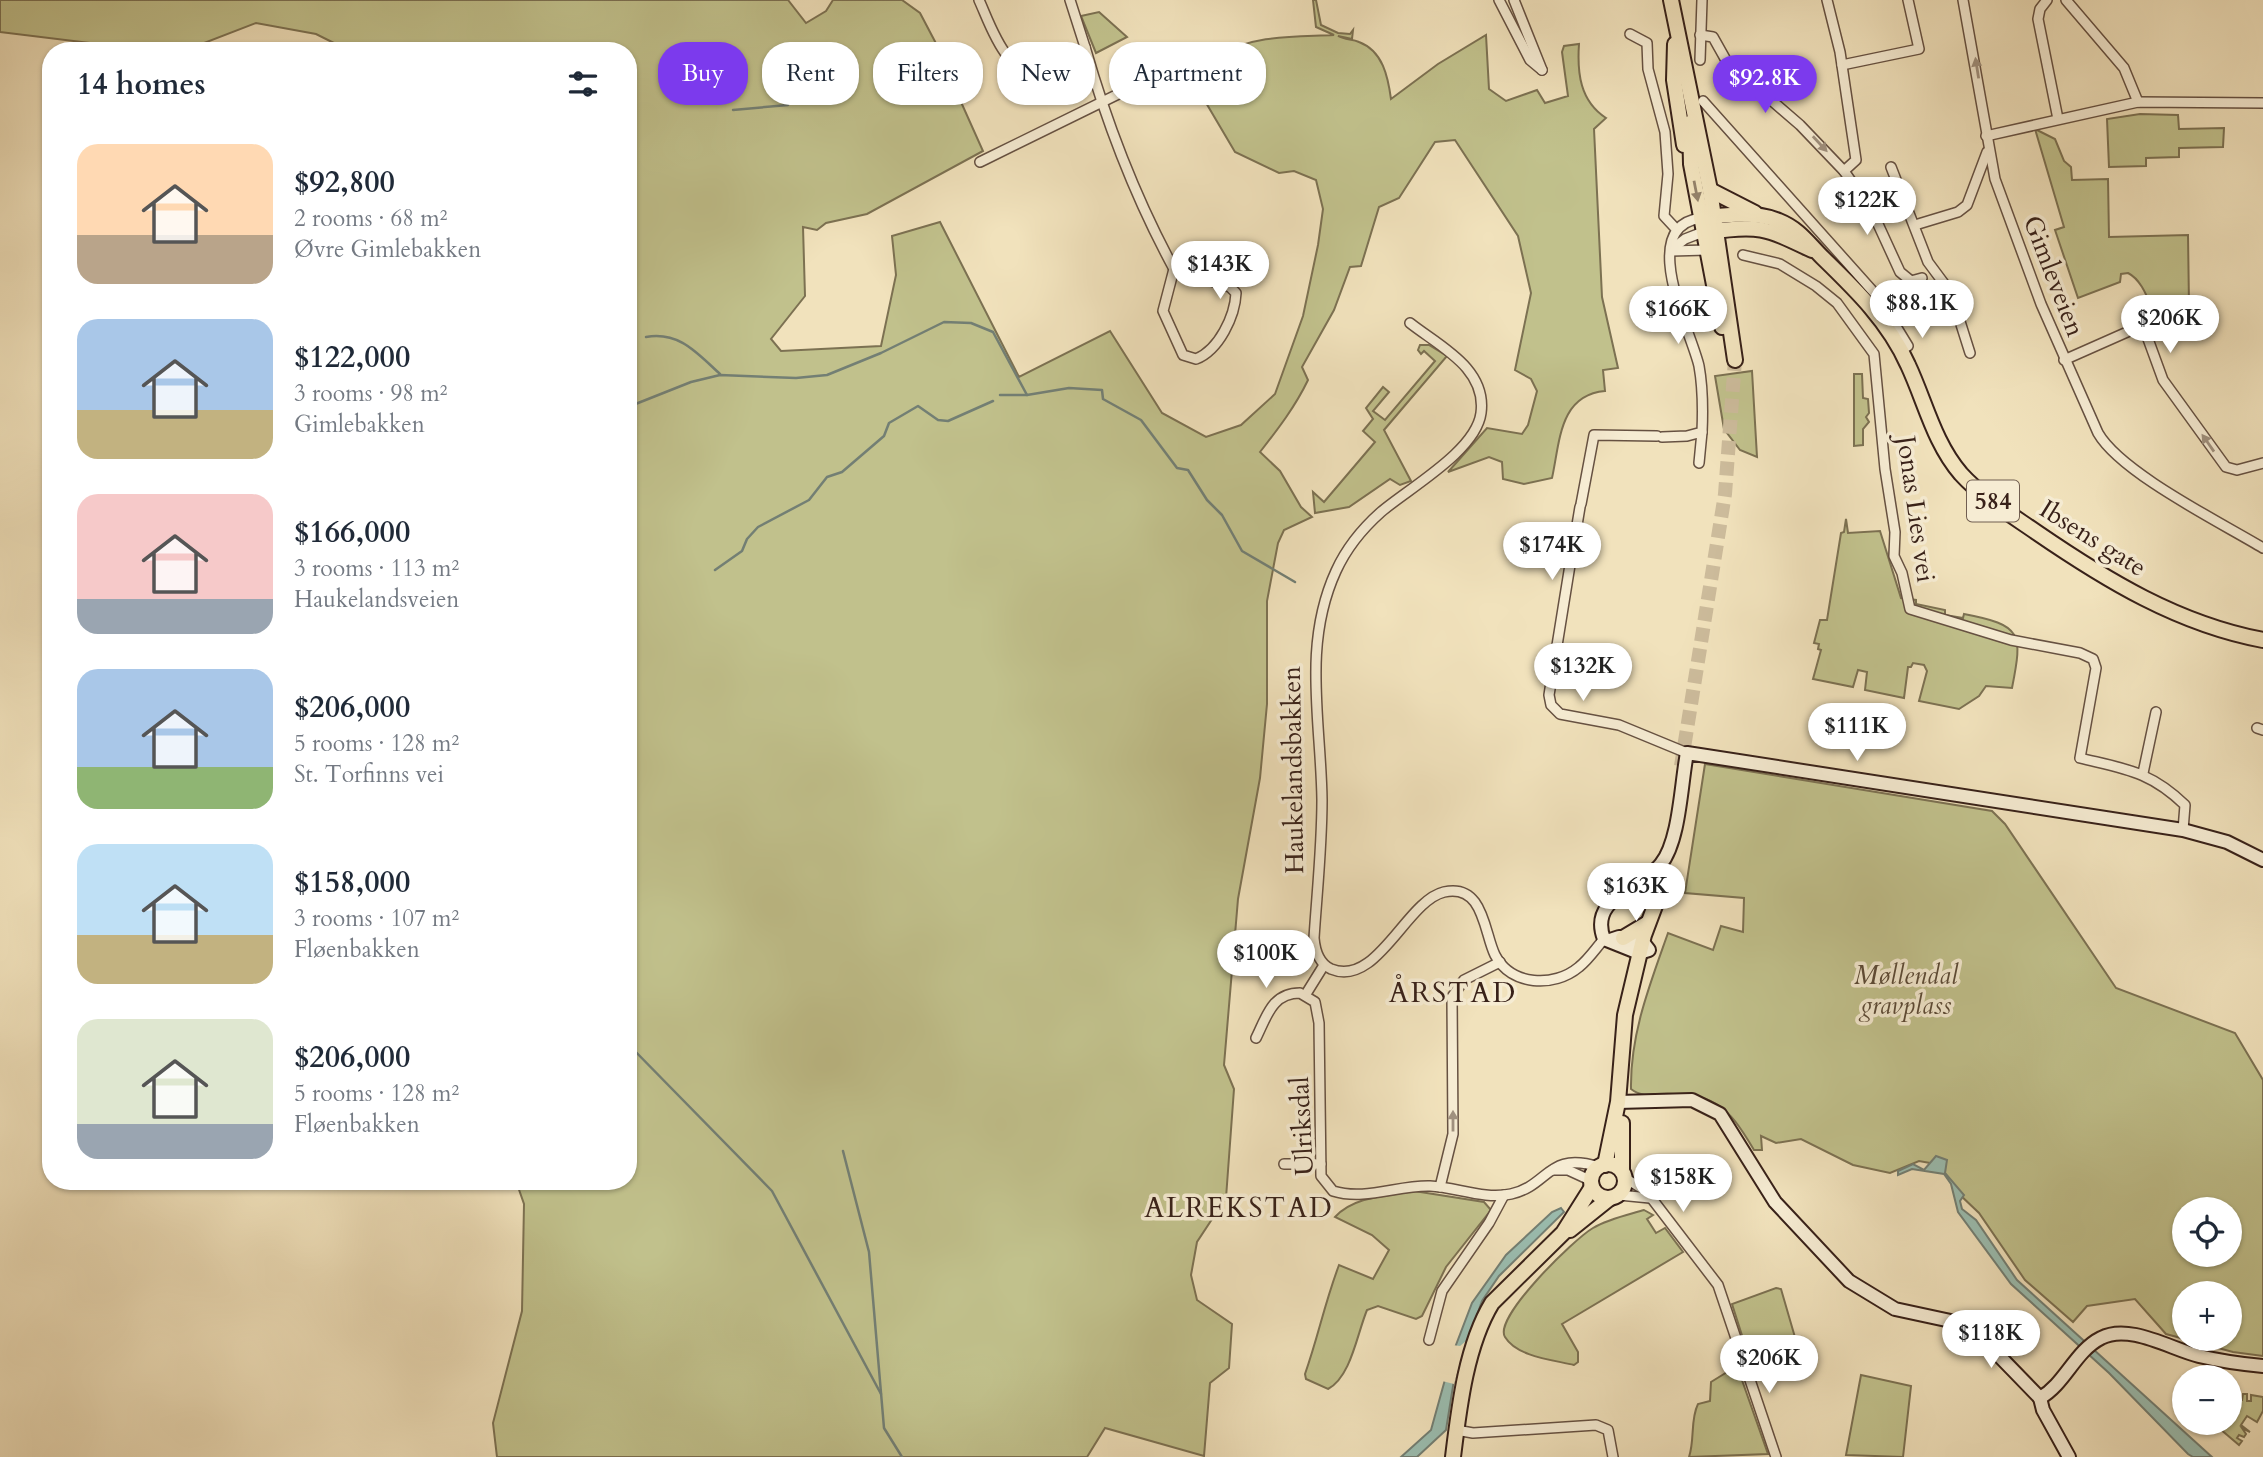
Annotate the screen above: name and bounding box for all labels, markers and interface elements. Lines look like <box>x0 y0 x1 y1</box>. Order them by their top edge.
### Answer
chip: Buy <box>658 42 748 105</box>
chip: Rent <box>762 42 859 105</box>
chip: Filters <box>873 42 983 105</box>
chip: New <box>997 42 1095 105</box>
chip: Apartment <box>1109 42 1266 105</box>
pin: $92.8K <box>1708 55 1822 115</box>
one-way arrow <box>1971 57 1982 79</box>
text: $92.8K <box>1729 62 1801 93</box>
text: 14 homes <box>77 64 206 105</box>
icon: filters <box>564 65 602 103</box>
one-way arrow <box>1811 135 1827 152</box>
text: $92,800 <box>294 162 395 203</box>
icon: home <box>133 172 217 256</box>
pin: $122K <box>1818 177 1916 237</box>
one-way arrow <box>1691 180 1702 202</box>
text: $122K <box>1834 184 1900 215</box>
text: 2 rooms · 68 m² <box>294 203 447 234</box>
street label: Gimleveien <box>2015 210 2093 342</box>
text: Øvre Gimlebakken <box>294 234 481 265</box>
pin: $143K <box>1171 242 1269 301</box>
text: $143K <box>1187 248 1253 279</box>
pin: $88.1K <box>1865 280 1979 340</box>
pin: $166K <box>1629 286 1727 346</box>
text: $88.1K <box>1886 287 1958 318</box>
text: $166K <box>1645 293 1711 324</box>
pin: $206K <box>2121 296 2219 355</box>
text: $206K <box>2137 302 2203 333</box>
text: $122,000 <box>294 337 410 378</box>
icon: home <box>133 347 217 431</box>
text: 3 rooms · 98 m² <box>294 378 447 409</box>
text: Gimlebakken <box>294 409 425 440</box>
street label: Jonas Lies vei <box>1888 430 1944 584</box>
one-way arrow <box>2202 434 2216 452</box>
road number: 584 <box>1967 480 2019 522</box>
street label: Ibsens gate <box>2033 491 2153 585</box>
text: $166,000 <box>294 512 410 553</box>
icon: home <box>133 522 217 606</box>
pin: $174K <box>1503 522 1601 582</box>
text: $174K <box>1519 529 1585 560</box>
text: 3 rooms · 113 m² <box>294 553 459 584</box>
text: Haukelandsveien <box>294 584 459 615</box>
pin: $132K <box>1534 644 1632 703</box>
text: $132K <box>1550 650 1616 681</box>
street label: Haukelandsbakken <box>1274 666 1312 874</box>
text: $206,000 <box>294 687 410 728</box>
icon: home <box>133 697 217 781</box>
pin: $111K <box>1808 704 1906 763</box>
text: $111K <box>1824 710 1890 741</box>
text: 5 rooms · 128 m² <box>294 728 459 759</box>
text: St. Torfinns vei <box>294 759 444 790</box>
text: $158,000 <box>294 862 410 903</box>
pin: $163K <box>1587 864 1685 923</box>
text: $163K <box>1603 870 1669 901</box>
icon: home <box>133 872 217 956</box>
text: 3 rooms · 107 m² <box>294 903 459 934</box>
pin: $100K <box>1217 930 1315 990</box>
text: Fløenbakken <box>294 934 420 965</box>
text: $100K <box>1233 937 1299 968</box>
park label: Møllendal gravplass <box>1854 958 1959 1023</box>
district label: ÅRSTAD <box>1389 974 1517 1012</box>
text: $206,000 <box>294 1037 410 1078</box>
icon: home <box>133 1047 217 1131</box>
street label: Ulriksdal <box>1282 1075 1322 1176</box>
text: 5 rooms · 128 m² <box>294 1078 459 1109</box>
text: Fløenbakken <box>294 1109 420 1140</box>
one-way arrow <box>1447 1110 1459 1132</box>
pin: $158K <box>1634 1154 1732 1214</box>
text: $158K <box>1650 1161 1716 1192</box>
district label: ALREKSTAD <box>1144 1189 1334 1227</box>
map controls <box>2172 1197 2242 1435</box>
button: locate <box>2172 1197 2242 1267</box>
button: + <box>2172 1281 2242 1351</box>
pin: $118K <box>1942 1310 2040 1370</box>
text: $118K <box>1958 1317 2024 1348</box>
pin: $206K <box>1720 1336 1818 1395</box>
text: $206K <box>1736 1342 1802 1373</box>
button: − <box>2172 1365 2242 1435</box>

